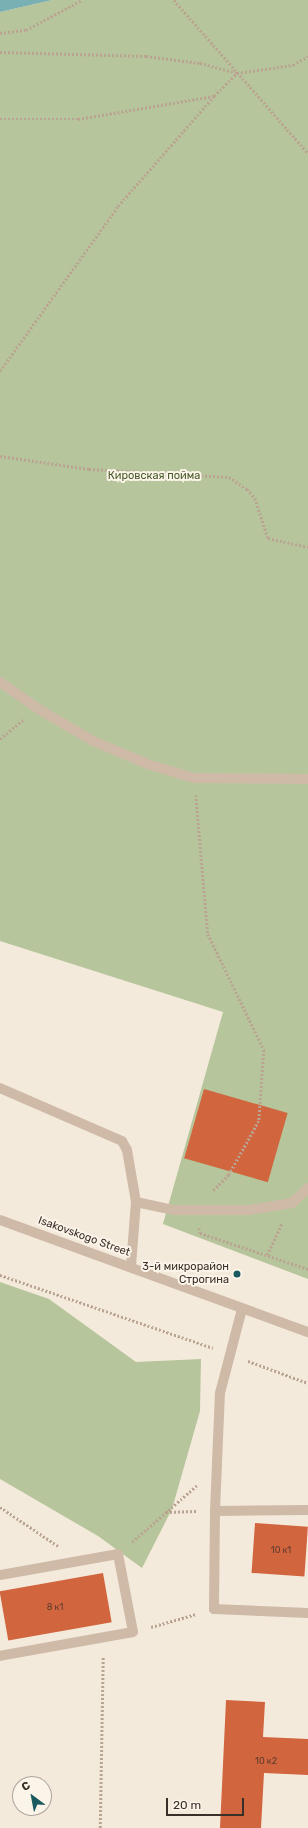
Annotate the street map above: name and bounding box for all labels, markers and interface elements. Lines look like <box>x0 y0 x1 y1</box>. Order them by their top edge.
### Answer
park label: Кировская пойма <box>108 469 200 483</box>
street label: Isakovskogo Street <box>36 1214 132 1260</box>
place label: 3-й микрорайон Строгина <box>142 1261 229 1287</box>
marker: 3-й микрорайон Строгина <box>232 1269 242 1279</box>
house number: 10 к1 <box>271 1545 291 1555</box>
house number: 8 к1 <box>47 1602 63 1612</box>
house number: 10 к2 <box>255 1756 277 1766</box>
north arrow <box>12 1776 52 1816</box>
text: С <box>19 1779 33 1794</box>
scale bar <box>168 1790 246 1816</box>
text: 20 m <box>173 1798 201 1812</box>

